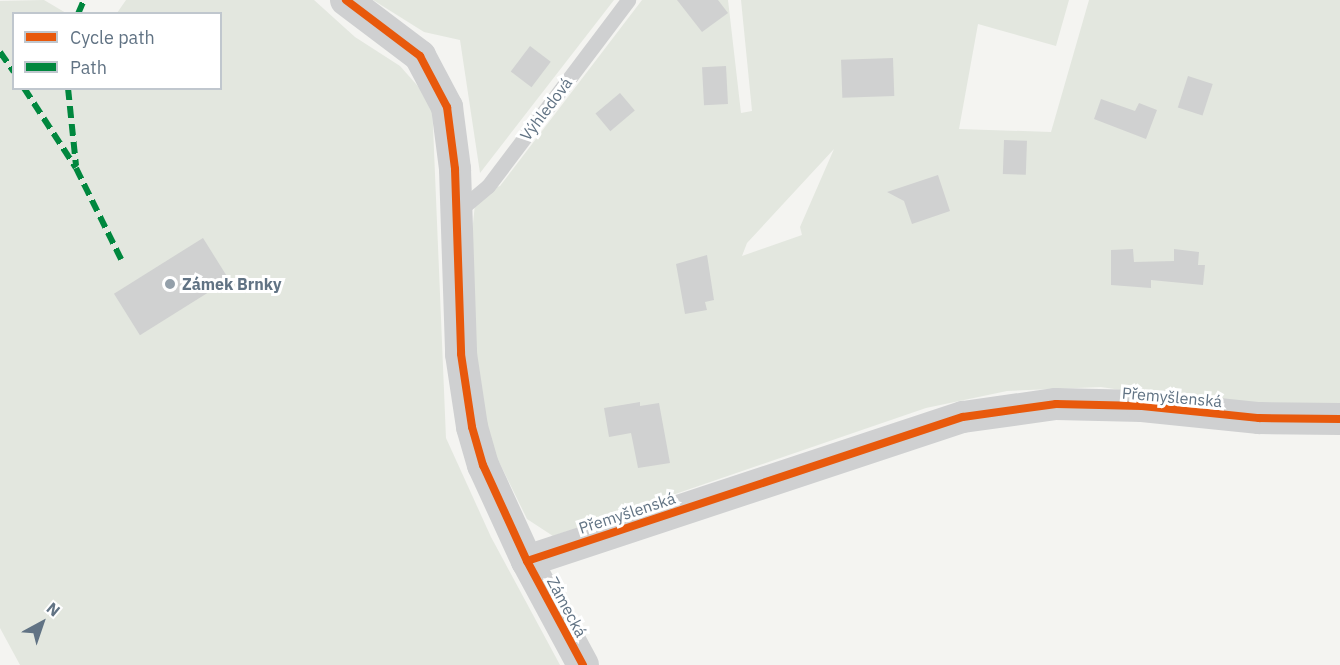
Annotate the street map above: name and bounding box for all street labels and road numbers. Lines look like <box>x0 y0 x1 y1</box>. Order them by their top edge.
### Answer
street label: Výhledová <box>516 74 576 144</box>
street label: Přemyšlenská <box>1121 383 1223 411</box>
street label: Přemyšlenská <box>576 488 678 538</box>
street label: Zámecká <box>543 574 591 640</box>

